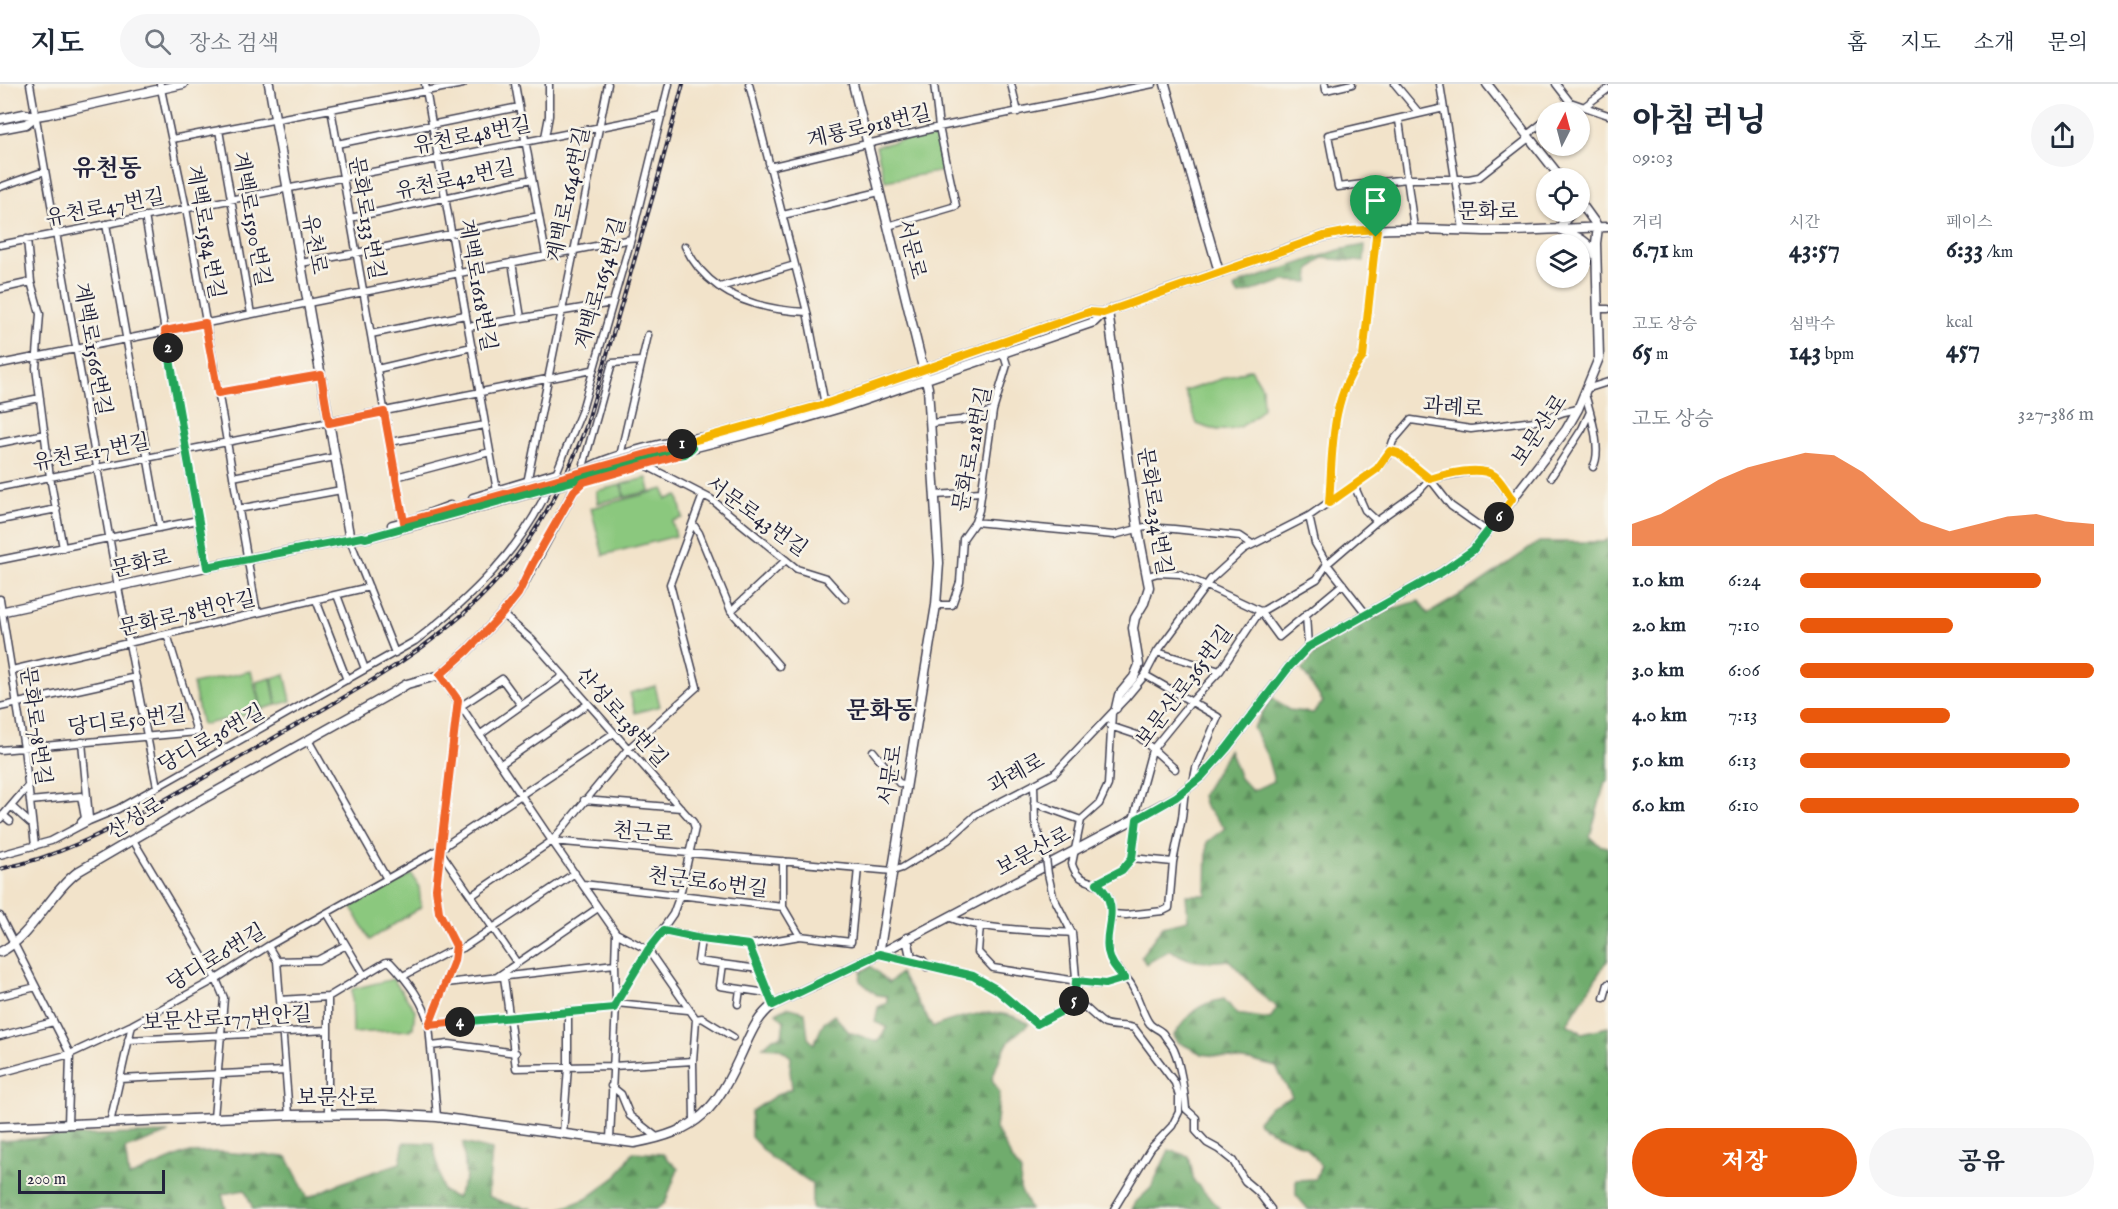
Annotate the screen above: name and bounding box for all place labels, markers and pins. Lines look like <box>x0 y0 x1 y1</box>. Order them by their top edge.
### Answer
pin <box>1350 175 1401 237</box>
pin: 2 <box>153 333 183 363</box>
pin: 1 <box>667 429 697 459</box>
pin: 6 <box>1484 502 1514 532</box>
pin: 5 <box>1059 986 1089 1016</box>
pin: 4 <box>445 1007 475 1037</box>

